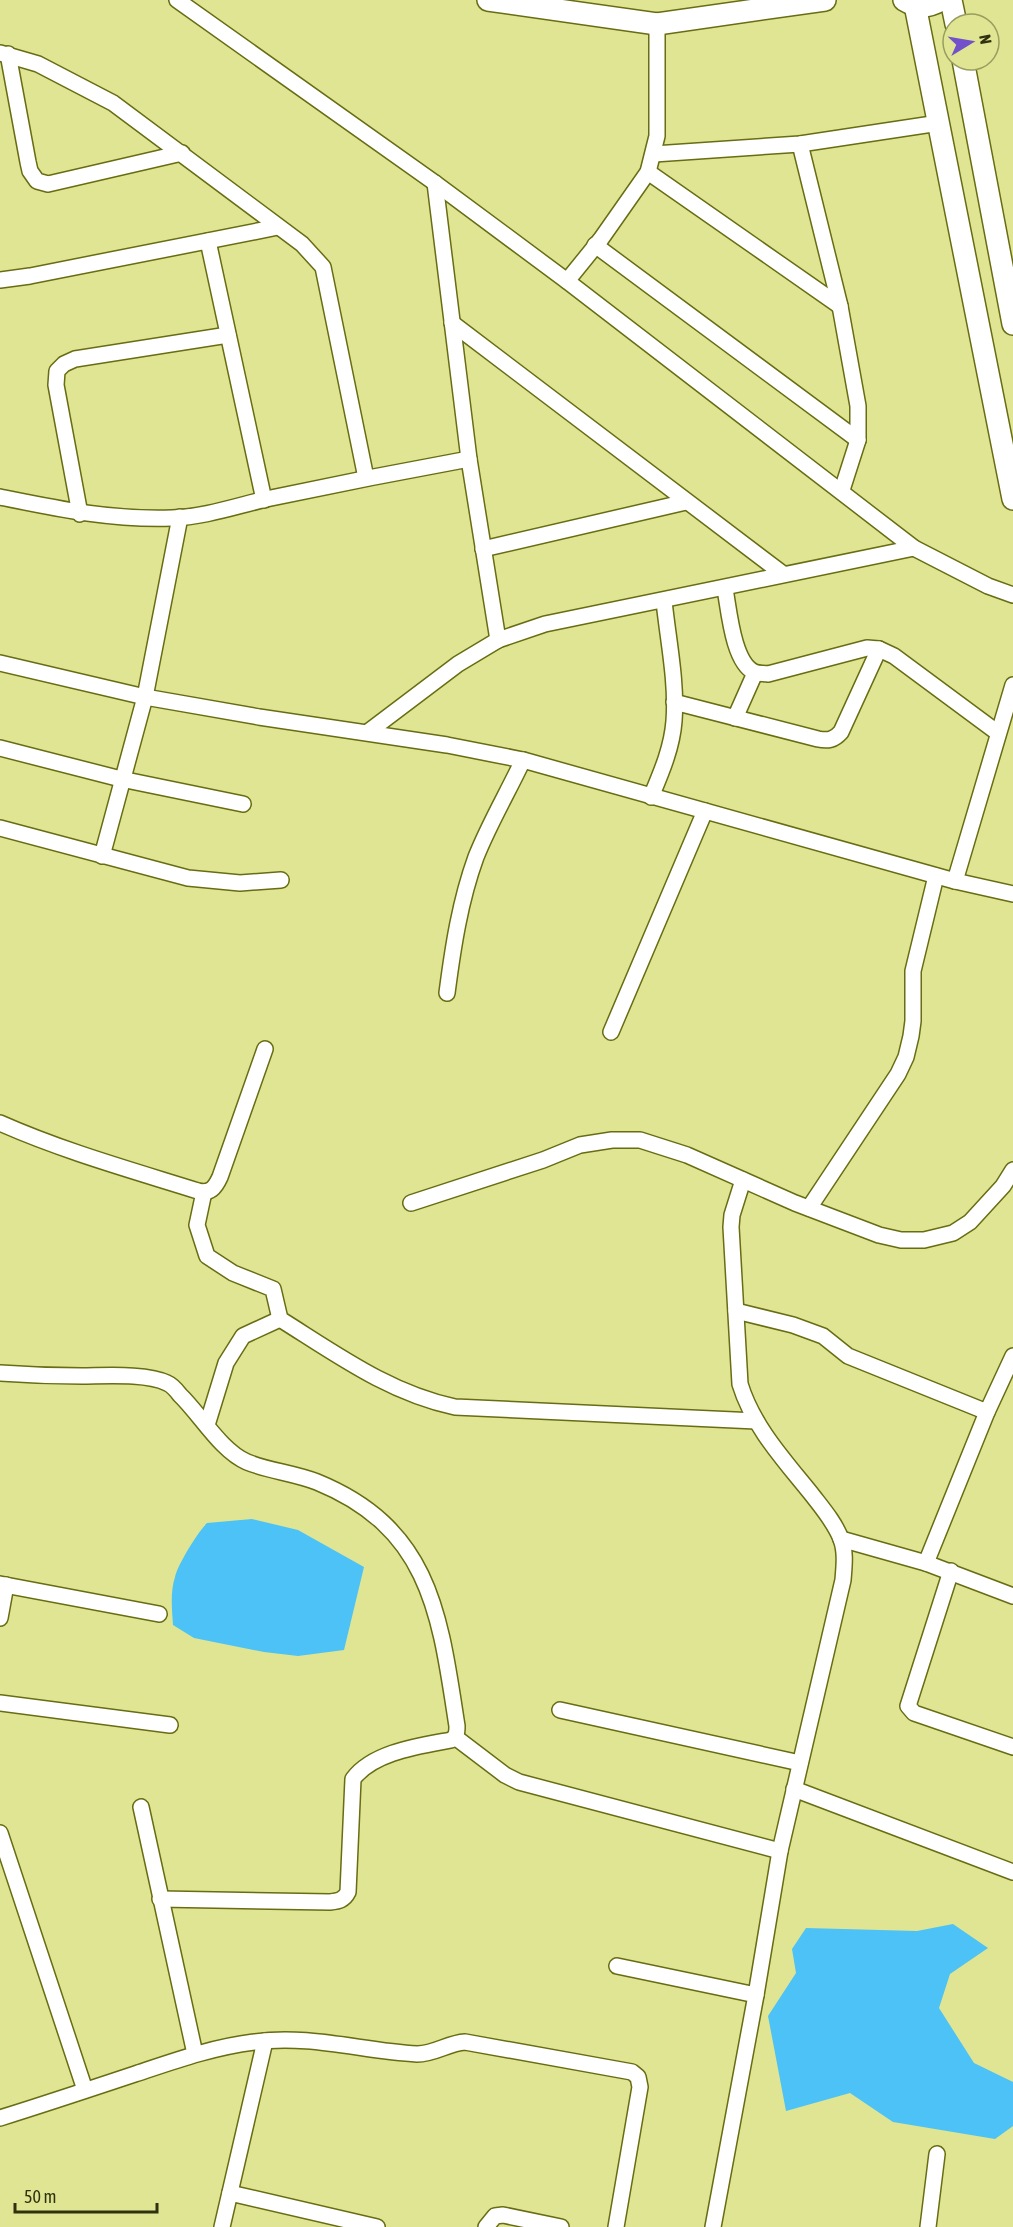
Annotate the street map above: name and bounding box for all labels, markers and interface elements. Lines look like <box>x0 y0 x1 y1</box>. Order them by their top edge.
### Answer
north arrow <box>941 12 1001 72</box>
text: N <box>976 33 995 45</box>
scale bar <box>15 2176 158 2214</box>
text: 50 m <box>24 2186 56 2207</box>

